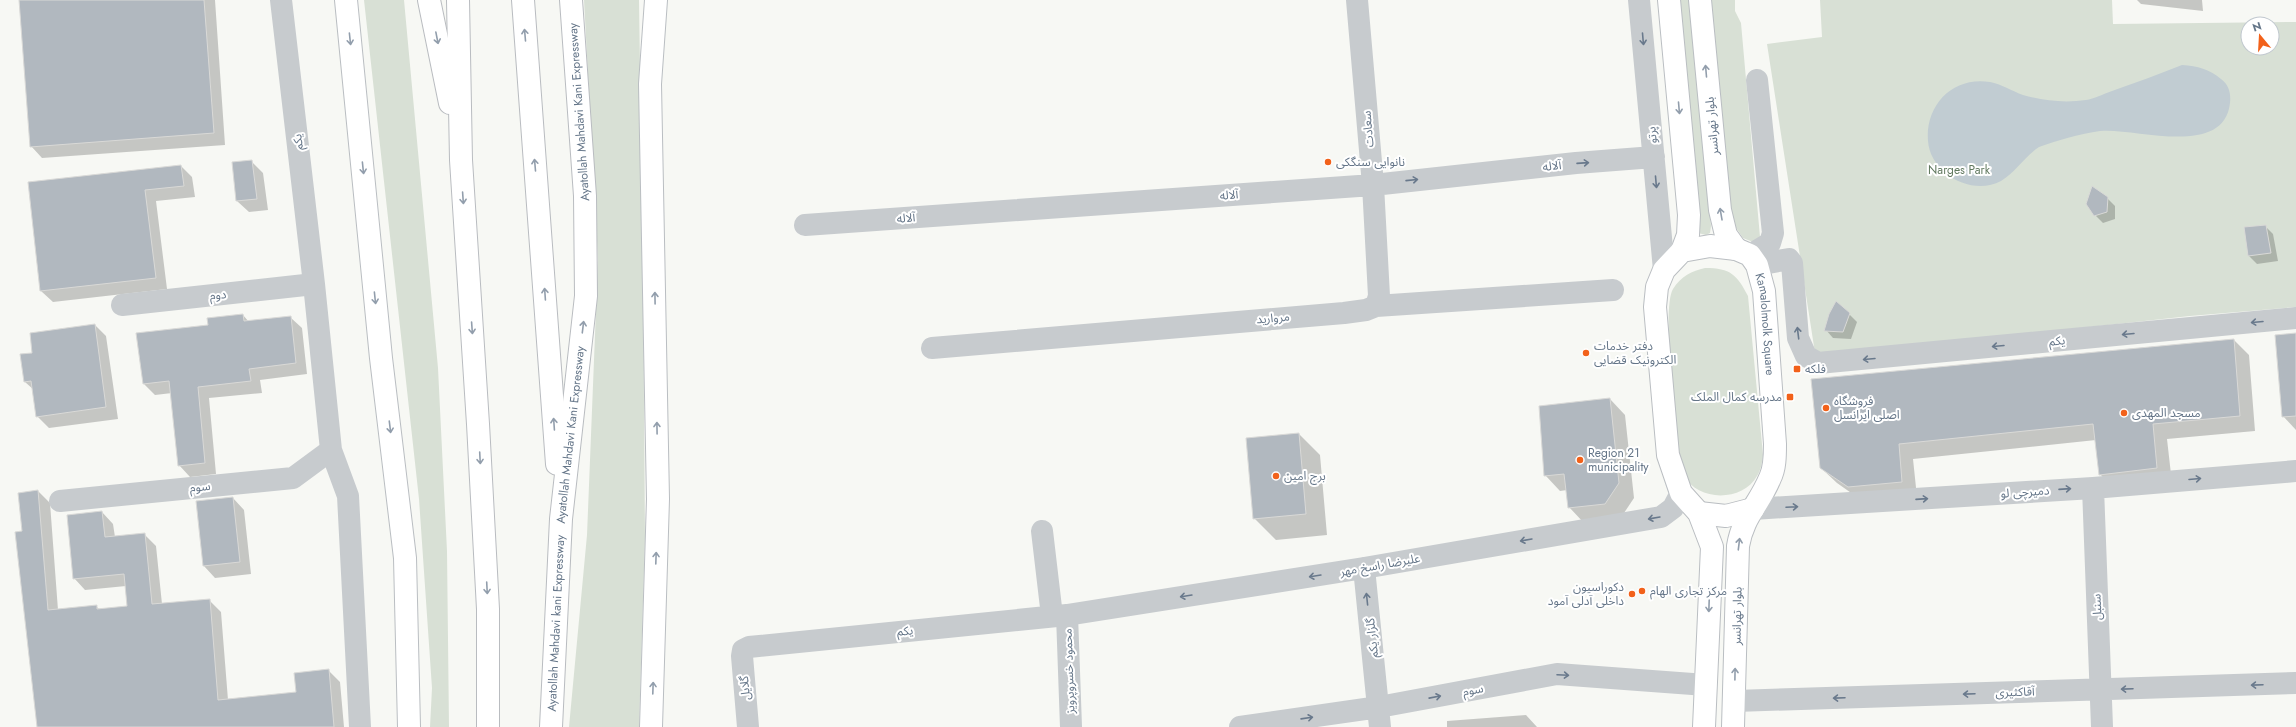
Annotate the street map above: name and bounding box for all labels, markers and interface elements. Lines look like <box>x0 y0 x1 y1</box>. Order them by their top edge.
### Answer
north arrow <box>2240 16 2280 56</box>
text: N <box>2250 18 2264 35</box>
street label: Ayatollah Mahdavi Kani Expressway <box>564 22 594 202</box>
one-way arrow <box>522 29 529 42</box>
one-way arrow <box>433 31 441 44</box>
one-way arrow <box>346 32 353 45</box>
one-way arrow <box>1639 32 1646 45</box>
one-way arrow <box>1703 64 1710 77</box>
street label: بلوار تهرانسر <box>1700 96 1724 157</box>
one-way arrow <box>1676 102 1683 115</box>
street label: سعادت <box>1357 110 1379 148</box>
street label: پرتو <box>1642 126 1662 144</box>
street label: یکم <box>288 133 308 151</box>
place label: نانوایی سنگکی <box>1336 153 1405 171</box>
street label: آلاله <box>1542 156 1563 176</box>
marker: نانوایی سنگکی <box>1323 157 1333 167</box>
one-way arrow <box>532 158 539 171</box>
one-way arrow <box>1576 159 1589 166</box>
one-way arrow <box>359 161 366 174</box>
park label: Narges Park <box>1928 161 1991 179</box>
one-way arrow <box>1652 175 1659 188</box>
one-way arrow <box>1405 177 1418 184</box>
street label: آلاله <box>1219 185 1239 205</box>
one-way arrow <box>460 191 467 204</box>
street label: آلاله <box>896 208 916 228</box>
one-way arrow <box>1717 208 1725 221</box>
street label: Kamalolmolk Square <box>1751 271 1779 376</box>
street label: دوم <box>209 285 228 305</box>
one-way arrow <box>542 288 549 301</box>
one-way arrow <box>372 291 379 304</box>
one-way arrow <box>651 292 659 305</box>
street label: مروارید <box>1256 308 1290 328</box>
one-way arrow <box>2251 318 2264 326</box>
one-way arrow <box>469 321 476 334</box>
one-way arrow <box>579 321 586 334</box>
one-way arrow <box>1794 326 1801 339</box>
street label: یکم <box>2048 331 2066 351</box>
one-way arrow <box>2122 331 2135 338</box>
place label: دفتر خدمات الکترونیک قضایی <box>1594 337 1676 369</box>
one-way arrow <box>1992 343 2005 350</box>
street label: Ayatollah Mahdavi Kani Expressway <box>552 344 589 524</box>
marker: دفتر خدمات الکترونیک قضایی <box>1581 348 1591 358</box>
one-way arrow <box>1863 355 1876 362</box>
place label: فلکه <box>1805 360 1826 378</box>
marker: فلکه <box>1792 364 1802 374</box>
place label: مدرسه کمال الملک <box>1691 388 1782 406</box>
marker: مدرسه کمال الملک <box>1785 392 1795 402</box>
place label: فروشگاه اصلی ایرانسل <box>1834 392 1900 424</box>
marker: فروشگاه اصلی ایرانسل <box>1821 403 1831 413</box>
place label: مسجد المهدی <box>2132 404 2201 422</box>
marker: مسجد المهدی <box>2119 408 2129 418</box>
one-way arrow <box>551 418 558 431</box>
one-way arrow <box>386 420 393 433</box>
one-way arrow <box>653 422 661 435</box>
place label: Region 21 municipality <box>1588 444 1649 476</box>
one-way arrow <box>476 451 484 464</box>
marker: Region 21 municipality <box>1575 455 1585 465</box>
place label: برج امین <box>1284 467 1326 485</box>
marker: برج امین <box>1271 471 1281 481</box>
one-way arrow <box>2188 476 2201 483</box>
street label: سوم <box>189 477 211 497</box>
street label: دمیرچی لو <box>2000 481 2050 503</box>
one-way arrow <box>2058 486 2071 493</box>
one-way arrow <box>1915 495 1928 502</box>
one-way arrow <box>1785 503 1798 510</box>
one-way arrow <box>1648 514 1661 522</box>
street label: Ayatollah Mahdavi kani Expressway <box>543 534 569 712</box>
one-way arrow <box>1520 537 1533 545</box>
one-way arrow <box>1735 538 1743 551</box>
street label: علیرضا راسخ مهر <box>1337 549 1422 581</box>
one-way arrow <box>653 552 660 565</box>
one-way arrow <box>1309 572 1322 580</box>
place label: دکوراسیون داخلی آدلی آمود <box>1548 578 1624 610</box>
one-way arrow <box>483 581 490 594</box>
place label: مرکز تجاری الهام <box>1650 582 1727 600</box>
marker: مرکز تجاری الهام <box>1637 586 1647 596</box>
street label: بلوار تهرانسر <box>1727 587 1747 646</box>
marker: دکوراسیون داخلی آدلی آمود <box>1627 589 1637 599</box>
one-way arrow <box>1180 592 1193 600</box>
one-way arrow <box>1363 593 1371 606</box>
street label: سنبل <box>2088 593 2106 621</box>
one-way arrow <box>1706 599 1713 612</box>
street label: گلزار یکم <box>1361 616 1383 659</box>
street label: یکم <box>896 621 914 641</box>
street label: محمود خسروپرویز <box>1059 628 1080 715</box>
one-way arrow <box>1731 668 1739 681</box>
one-way arrow <box>1556 671 1569 679</box>
street label: گلایل <box>735 674 755 701</box>
street label: سوم <box>1461 679 1485 701</box>
one-way arrow <box>2251 681 2264 688</box>
one-way arrow <box>649 682 656 695</box>
street label: آقاکثیری <box>1995 682 2036 702</box>
one-way arrow <box>2121 685 2134 693</box>
one-way arrow <box>1963 690 1976 698</box>
one-way arrow <box>1428 693 1441 701</box>
one-way arrow <box>1833 694 1846 702</box>
one-way arrow <box>1300 714 1313 722</box>

